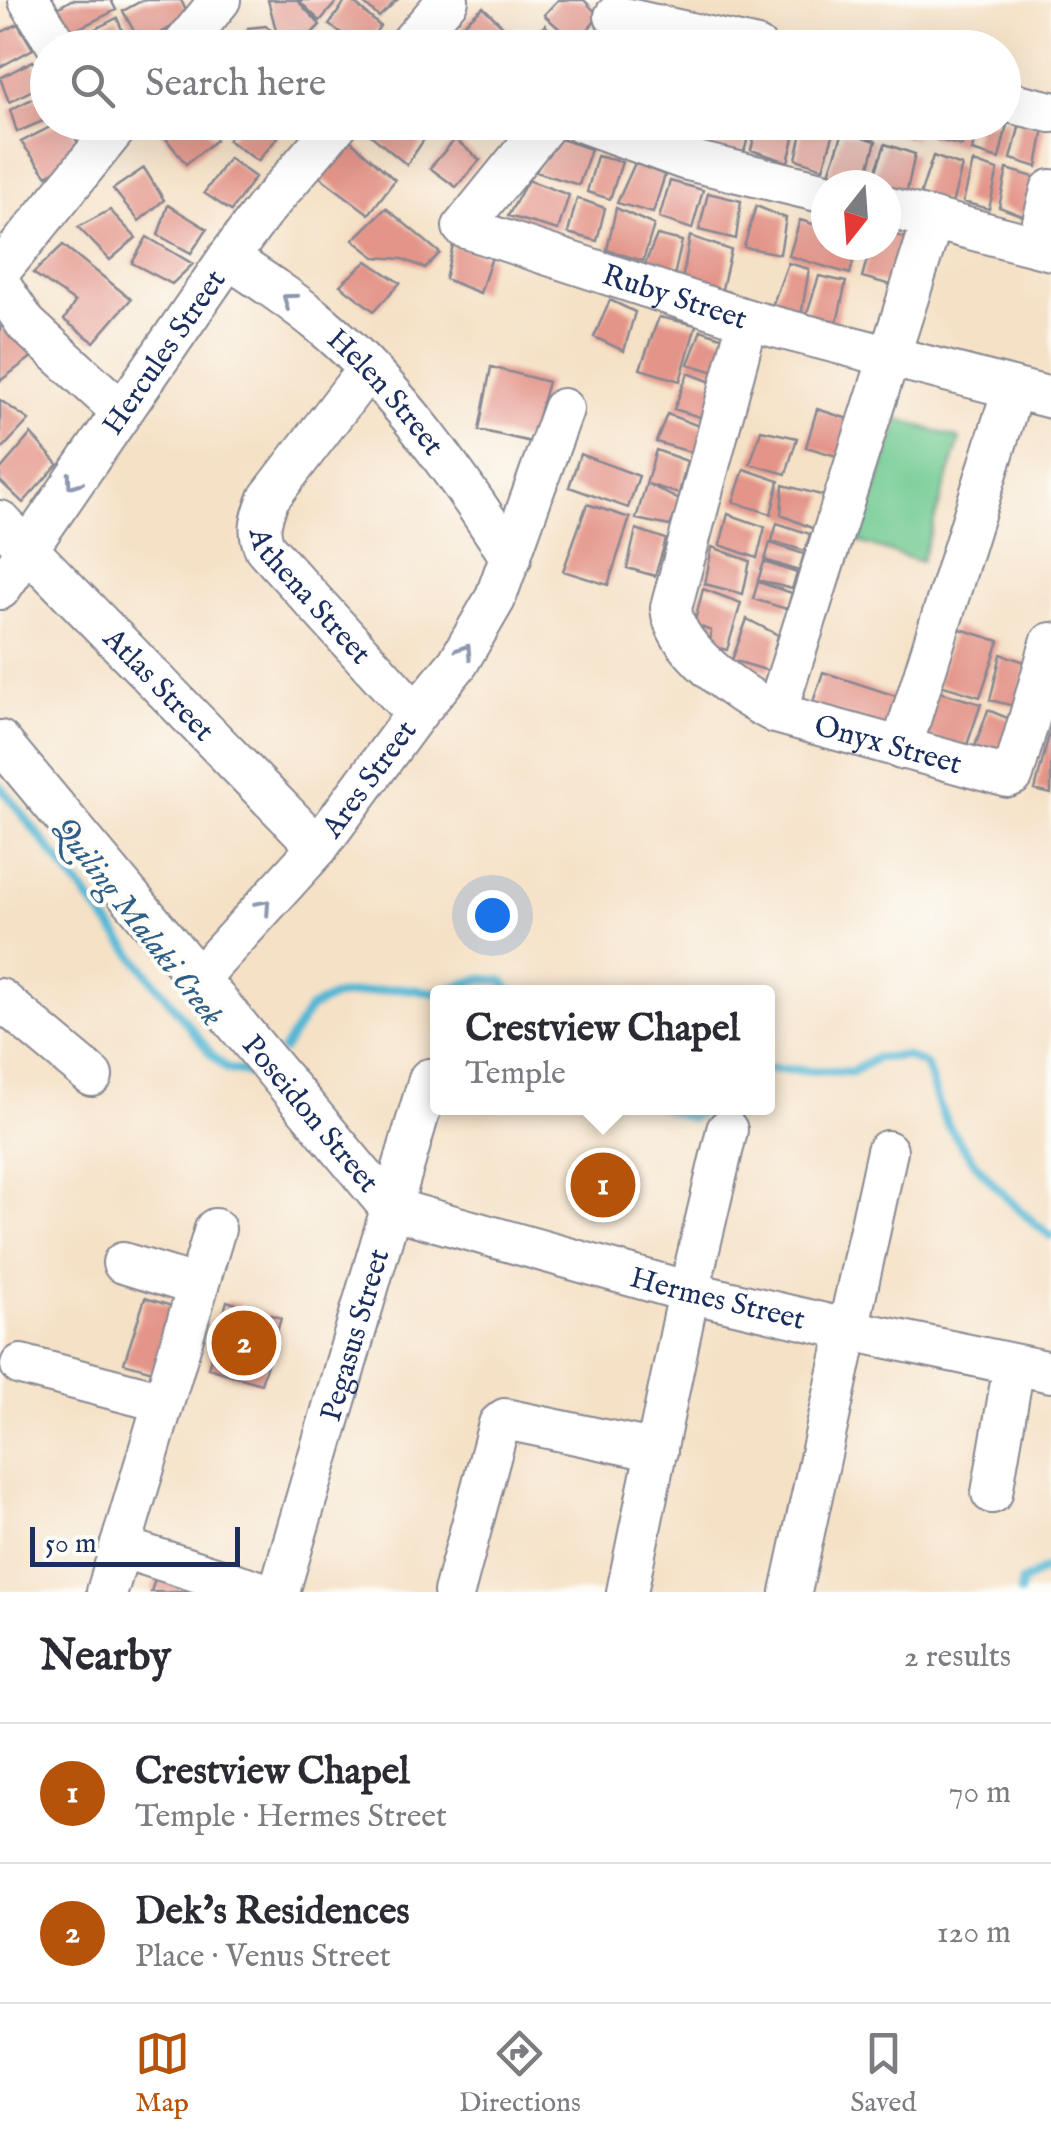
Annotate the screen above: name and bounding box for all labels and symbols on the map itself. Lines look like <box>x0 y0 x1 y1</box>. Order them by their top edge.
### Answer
north arrow <box>811 170 901 260</box>
street label: Ruby Street <box>597 257 751 339</box>
street label: Hercules Street <box>95 263 235 443</box>
one-way arrow <box>282 294 300 312</box>
street label: Helen Street <box>318 321 451 464</box>
one-way arrow <box>67 471 85 489</box>
street label: Athena Street <box>238 524 378 673</box>
street label: Atlas Street <box>93 620 221 750</box>
one-way arrow <box>453 644 472 662</box>
street label: Onyx Street <box>810 708 966 784</box>
street label: Ares Street <box>314 713 426 847</box>
water label: Quiling Malaki Creek <box>43 810 232 1035</box>
your location <box>467 890 518 941</box>
one-way arrow <box>252 899 270 918</box>
street label: Poseidon Street <box>232 1028 386 1201</box>
pin: 1 <box>570 1148 636 1222</box>
street label: Pegasus Street <box>313 1245 399 1426</box>
street label: Hermes Street <box>626 1259 809 1340</box>
pin: 2 <box>212 1306 276 1380</box>
scale bar <box>30 1522 240 1566</box>

